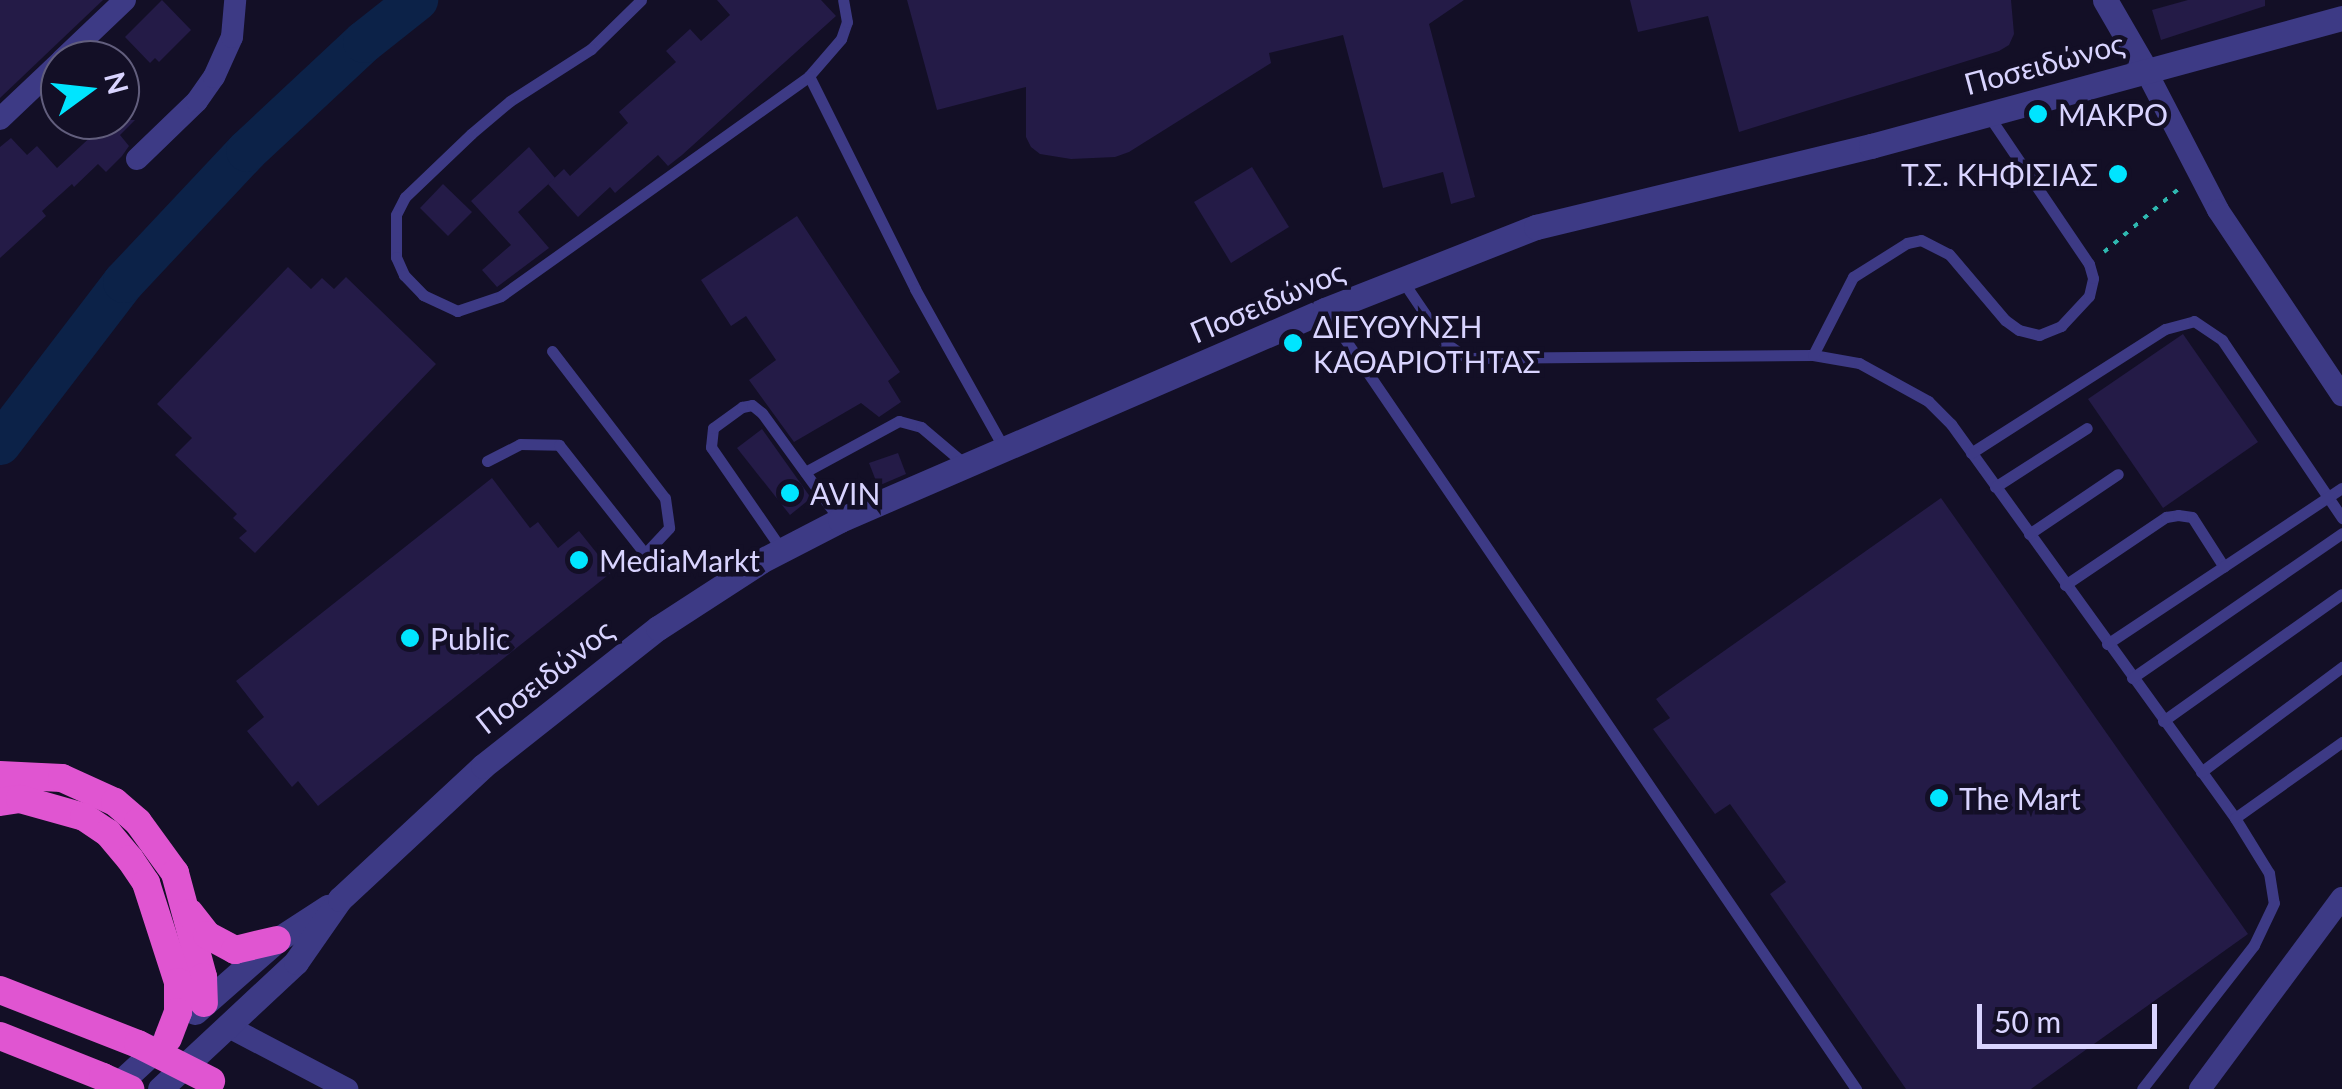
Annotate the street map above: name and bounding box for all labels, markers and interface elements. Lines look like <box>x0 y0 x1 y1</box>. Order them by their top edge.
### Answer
street label: Ποσειδώνος <box>1960 24 2128 102</box>
north arrow <box>40 40 140 140</box>
text: N <box>98 68 136 98</box>
place label: ΜΑΚΡΟ <box>2058 96 2168 132</box>
marker: ΜΑΚΡΟ <box>2027 103 2049 125</box>
place label: Τ.Σ. ΚΗΦΙΣΙΑΣ <box>1901 156 2098 192</box>
marker: Τ.Σ. ΚΗΦΙΣΙΑΣ <box>2107 163 2129 185</box>
street label: Ποσειδώνος <box>1184 252 1350 350</box>
place label: ΔΙΕΥΘΥΝΣΗ ΚΑΘΑΡΙΟΤΗΤΑΣ <box>1313 308 1541 378</box>
marker: ΔΙΕΥΘΥΝΣΗ ΚΑΘΑΡΙΟΤΗΤΑΣ <box>1282 332 1304 354</box>
place label: AVIN <box>810 475 880 511</box>
marker: AVIN <box>779 482 801 504</box>
place label: MediaMarkt <box>599 542 760 578</box>
marker: MediaMarkt <box>568 549 590 571</box>
street label: Ποσειδώνος <box>468 611 620 741</box>
place label: Public <box>430 620 510 656</box>
marker: Public <box>399 627 421 649</box>
place label: The Mart <box>1959 780 2081 816</box>
marker: The Mart <box>1928 787 1950 809</box>
scale bar <box>1982 984 2162 1046</box>
text: 50 m <box>1994 1003 2061 1039</box>

